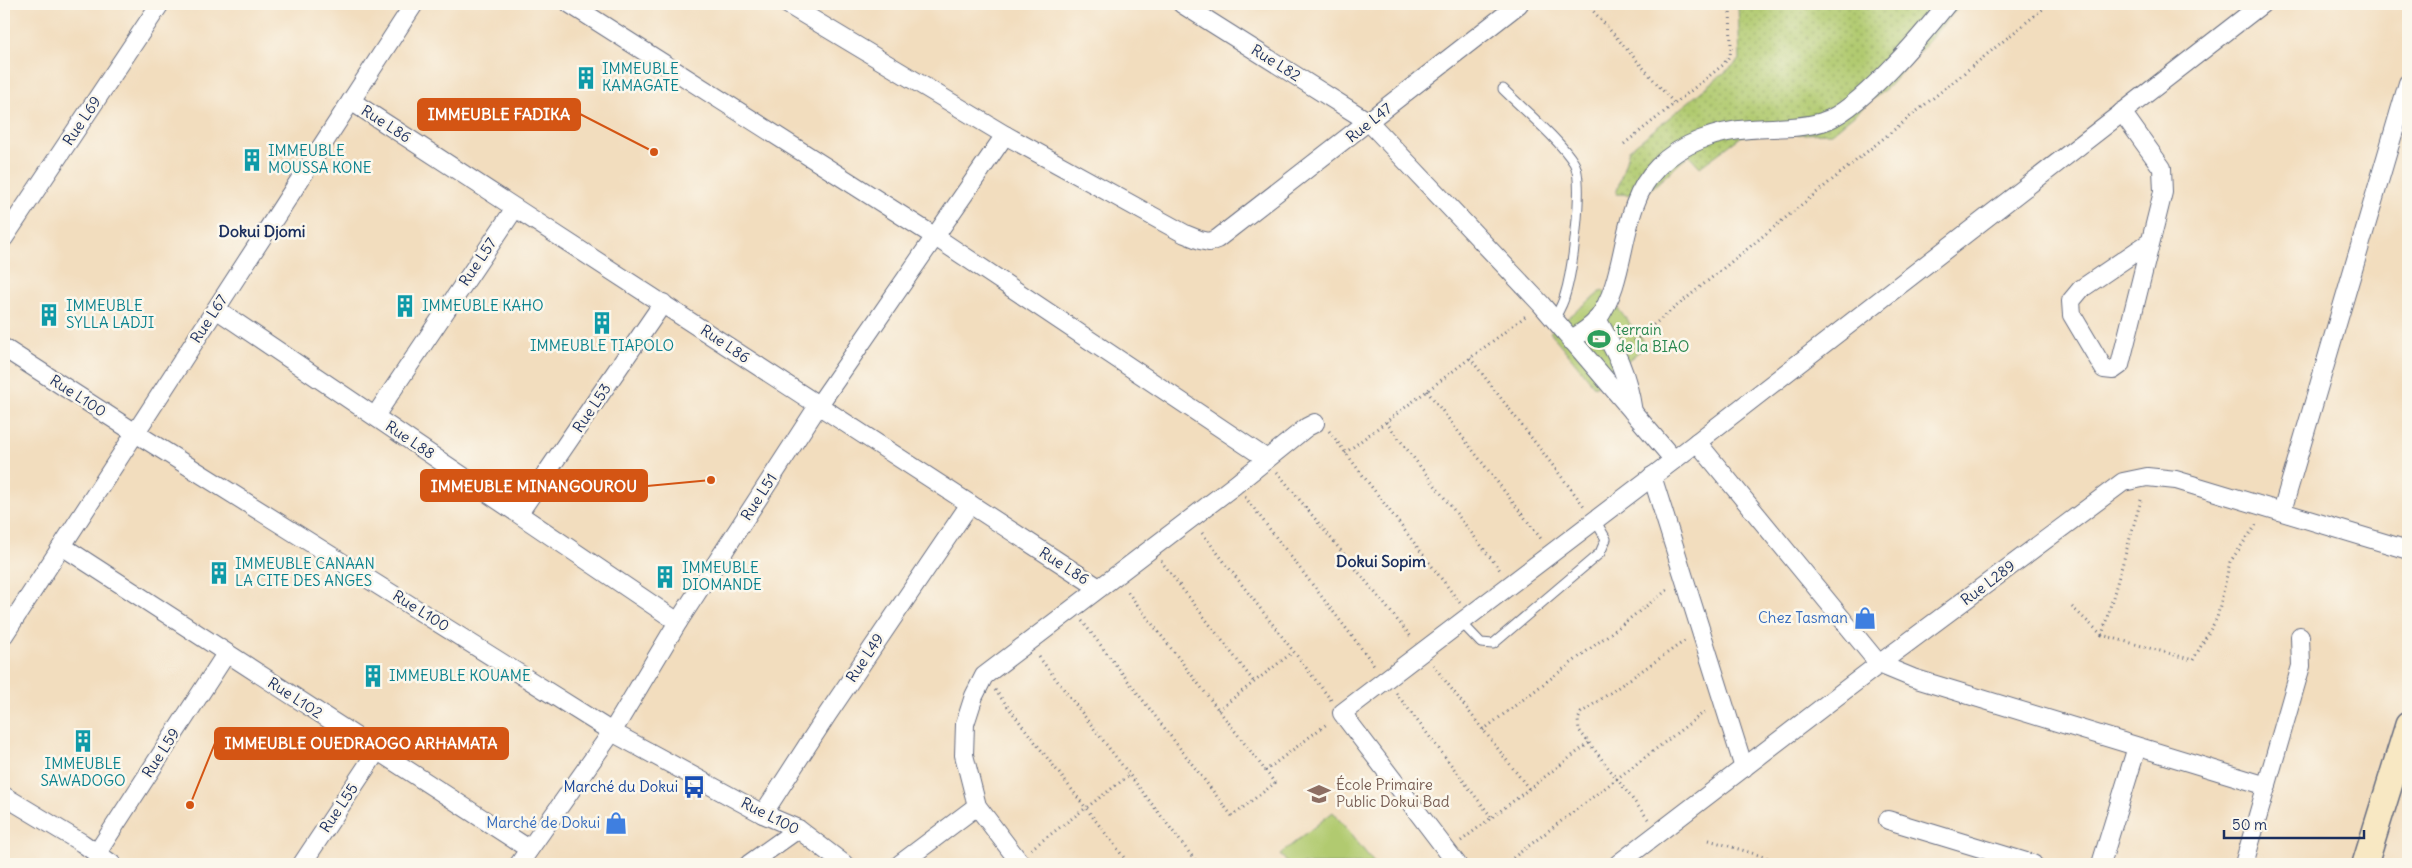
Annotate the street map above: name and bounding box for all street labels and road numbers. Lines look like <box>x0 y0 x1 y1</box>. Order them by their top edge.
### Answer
street label: Rue L82 <box>1248 40 1305 85</box>
street label: Rue L69 <box>58 93 105 149</box>
street label: Rue L47 <box>1342 99 1395 146</box>
street label: Rue L86 <box>358 101 415 147</box>
street label: Rue L57 <box>455 234 501 289</box>
street label: Rue L67 <box>186 291 231 347</box>
street label: Rue L86 <box>697 320 753 367</box>
street label: Rue L100 <box>47 370 110 421</box>
street label: Rue L53 <box>568 380 615 436</box>
street label: Rue L88 <box>382 416 438 463</box>
street label: Rue L51 <box>736 470 781 524</box>
street label: Rue L86 <box>1036 543 1093 589</box>
street label: Rue L289 <box>1957 556 2019 609</box>
street label: Rue L100 <box>389 586 453 635</box>
street label: Rue L49 <box>841 630 888 686</box>
street label: Rue L102 <box>264 673 326 722</box>
street label: Rue L59 <box>138 724 184 781</box>
street label: Rue L55 <box>315 780 362 836</box>
street label: Rue L100 <box>738 793 803 838</box>

